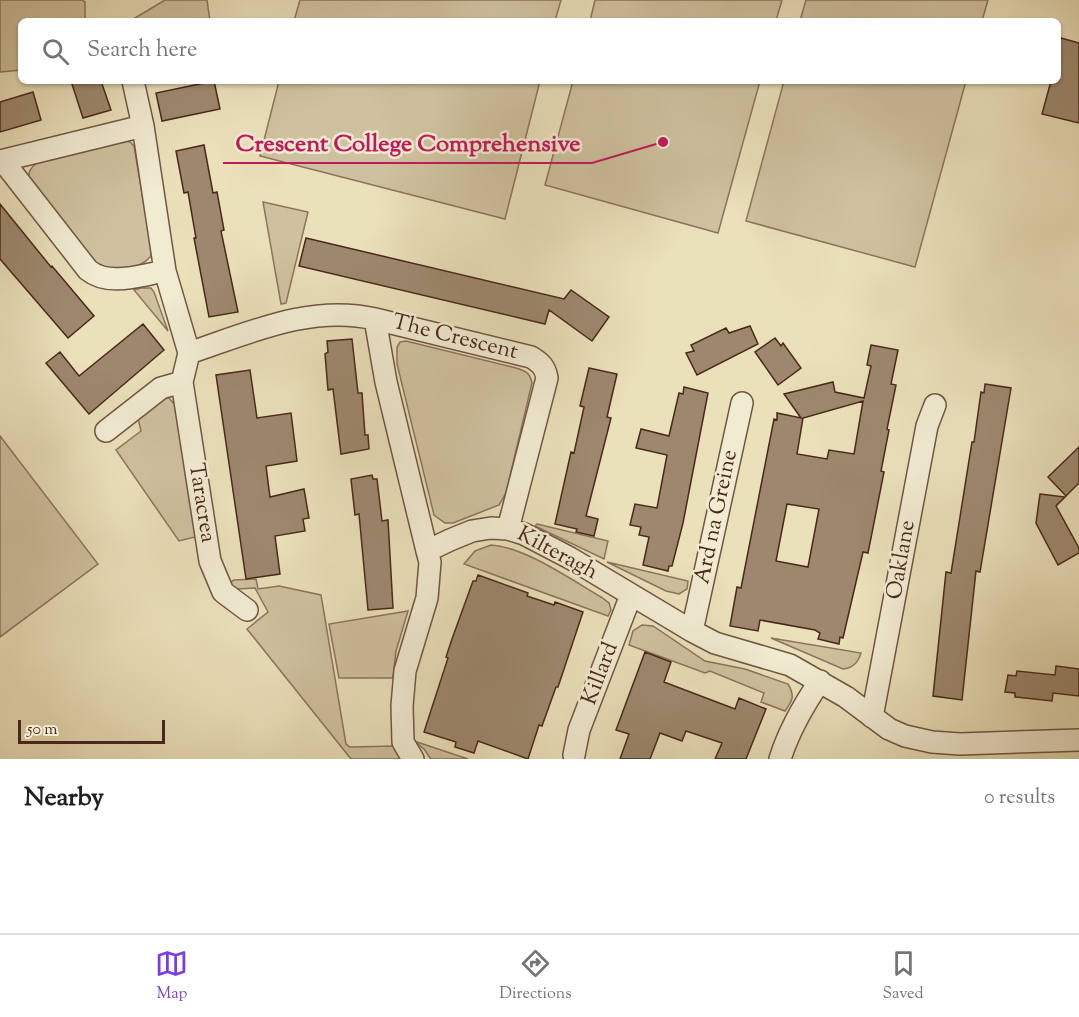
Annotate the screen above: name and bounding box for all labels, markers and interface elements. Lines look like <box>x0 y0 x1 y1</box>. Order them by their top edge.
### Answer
search box <box>18 18 1061 84</box>
icon: search <box>39 35 72 68</box>
text: Search here <box>87 35 197 67</box>
callout: Crescent College Comprehensive <box>223 121 592 163</box>
text: Crescent College Comprehensive <box>236 128 581 162</box>
street label: The Crescent <box>389 307 522 369</box>
street label: Ard na Greine <box>687 447 747 587</box>
street label: Taracrea <box>179 461 223 545</box>
street label: Oaklane <box>879 518 925 602</box>
street label: Kilteragh <box>511 519 603 589</box>
street label: Killard <box>574 638 628 710</box>
scale bar <box>18 717 165 744</box>
text: 50 m <box>27 719 58 742</box>
text: Nearby <box>24 780 104 817</box>
text: 0 results <box>984 784 1055 813</box>
tab: Map <box>155 947 188 1006</box>
tab: Directions <box>499 947 572 1006</box>
tab: Saved <box>882 947 924 1006</box>

